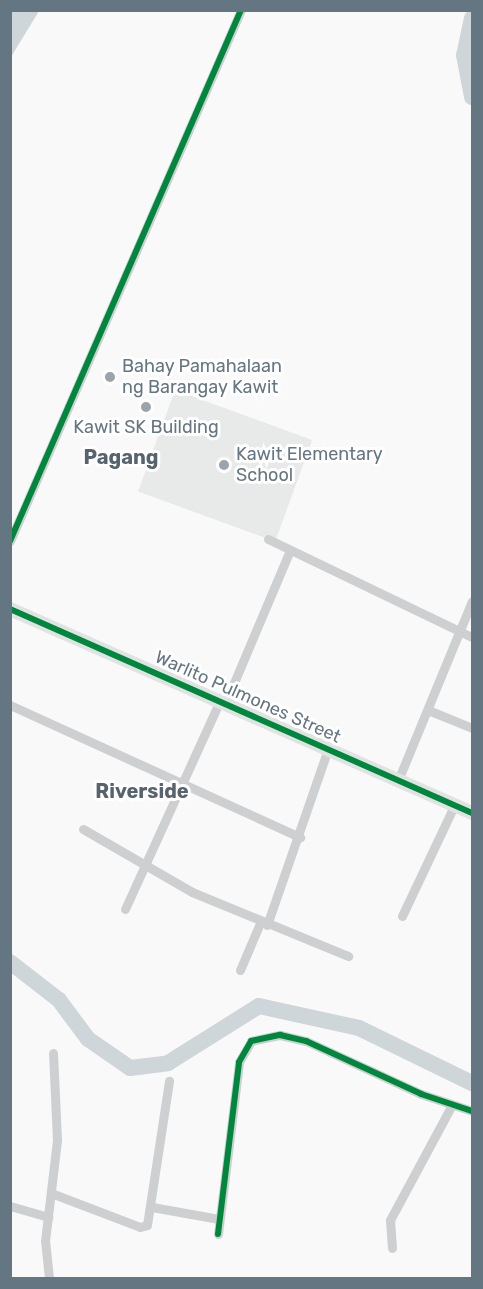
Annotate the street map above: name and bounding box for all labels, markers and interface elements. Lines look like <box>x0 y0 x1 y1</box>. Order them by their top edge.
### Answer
place label: Bahay Pamahalaan ng Barangay Kawit <box>122 356 282 398</box>
marker: Bahay Pamahalaan ng Barangay Kawit <box>103 370 117 384</box>
marker: Kawit SK Building <box>139 400 153 414</box>
place label: Kawit SK Building <box>73 416 219 438</box>
place label: Kawit Elementary School <box>236 444 383 486</box>
district label: Pagang <box>83 445 159 469</box>
marker: Kawit Elementary School <box>217 458 231 472</box>
street label: Warlito Pulmones Street <box>152 646 344 748</box>
district label: Riverside <box>95 779 189 803</box>

